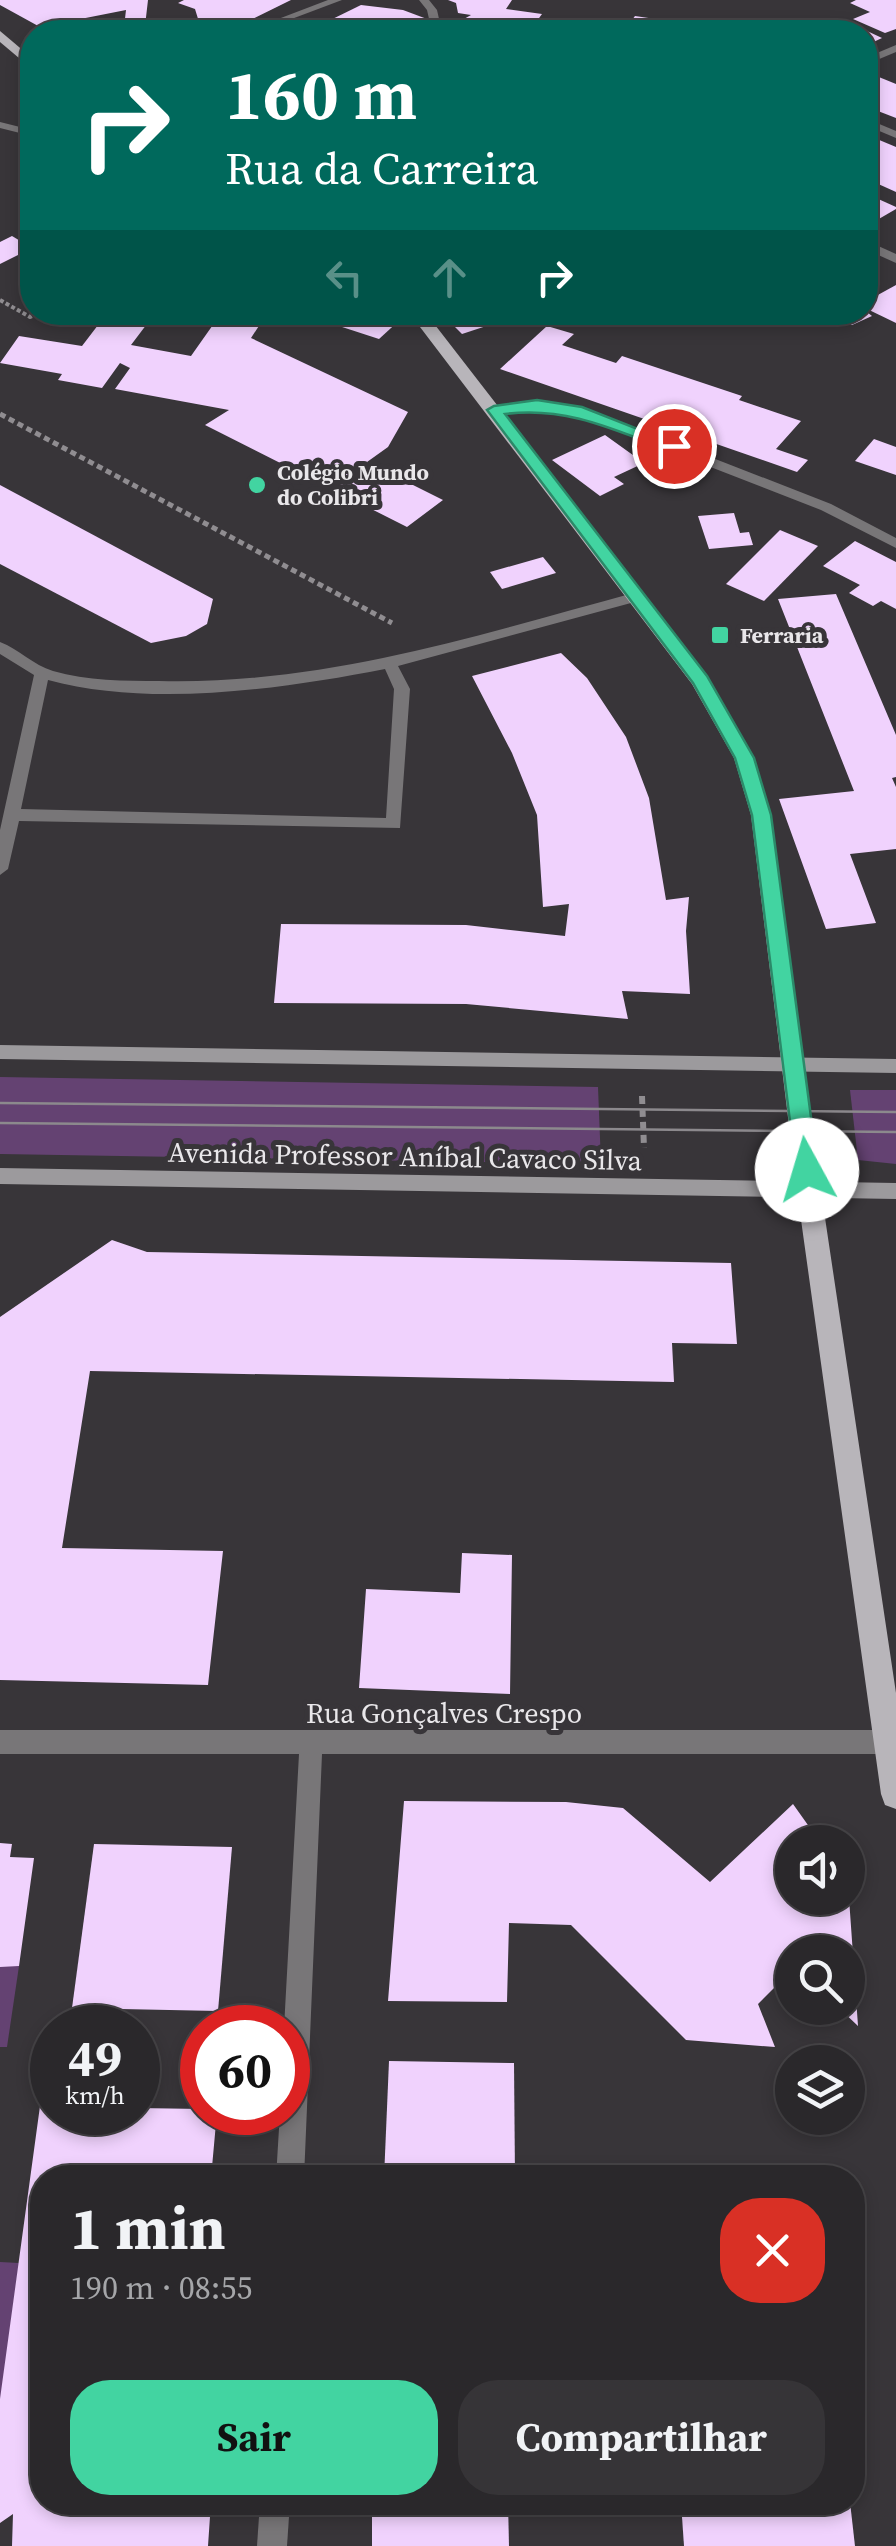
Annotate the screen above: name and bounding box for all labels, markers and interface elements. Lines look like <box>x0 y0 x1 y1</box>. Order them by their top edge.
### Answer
text: 160 m <box>225 46 417 142</box>
icon: right <box>60 60 190 190</box>
text: Rua da Carreira <box>225 137 538 199</box>
icon: left <box>317 250 372 305</box>
icon: ahead <box>422 250 477 305</box>
icon: right <box>527 250 582 305</box>
pin <box>632 404 717 489</box>
icon: arrive <box>647 419 702 474</box>
place label: Colégio Mundo do Colibri <box>277 457 429 512</box>
marker: Colégio Mundo do Colibri <box>246 474 268 496</box>
place label: Ferraria <box>740 620 824 650</box>
marker: Ferraria <box>709 624 731 646</box>
position arrow <box>755 1118 859 1222</box>
street label: Avenida Professor Aníbal Cavaco Silva <box>168 1133 643 1179</box>
street label: Rua Gonçalves Crespo <box>306 1694 582 1732</box>
map controls <box>775 1825 865 2135</box>
button: sound <box>775 1825 865 1915</box>
button: search <box>775 1935 865 2025</box>
speed limit sign: 60 <box>180 2005 310 2135</box>
text: 49 <box>68 2023 122 2092</box>
button: layers <box>775 2045 865 2135</box>
text: km/h <box>65 2078 125 2112</box>
text: 1 min <box>70 2187 226 2269</box>
button: close <box>720 2198 825 2303</box>
text: 190 m · 08:55 <box>70 2266 252 2310</box>
button: Sair <box>70 2380 438 2495</box>
button: Compartilhar <box>458 2380 825 2495</box>

